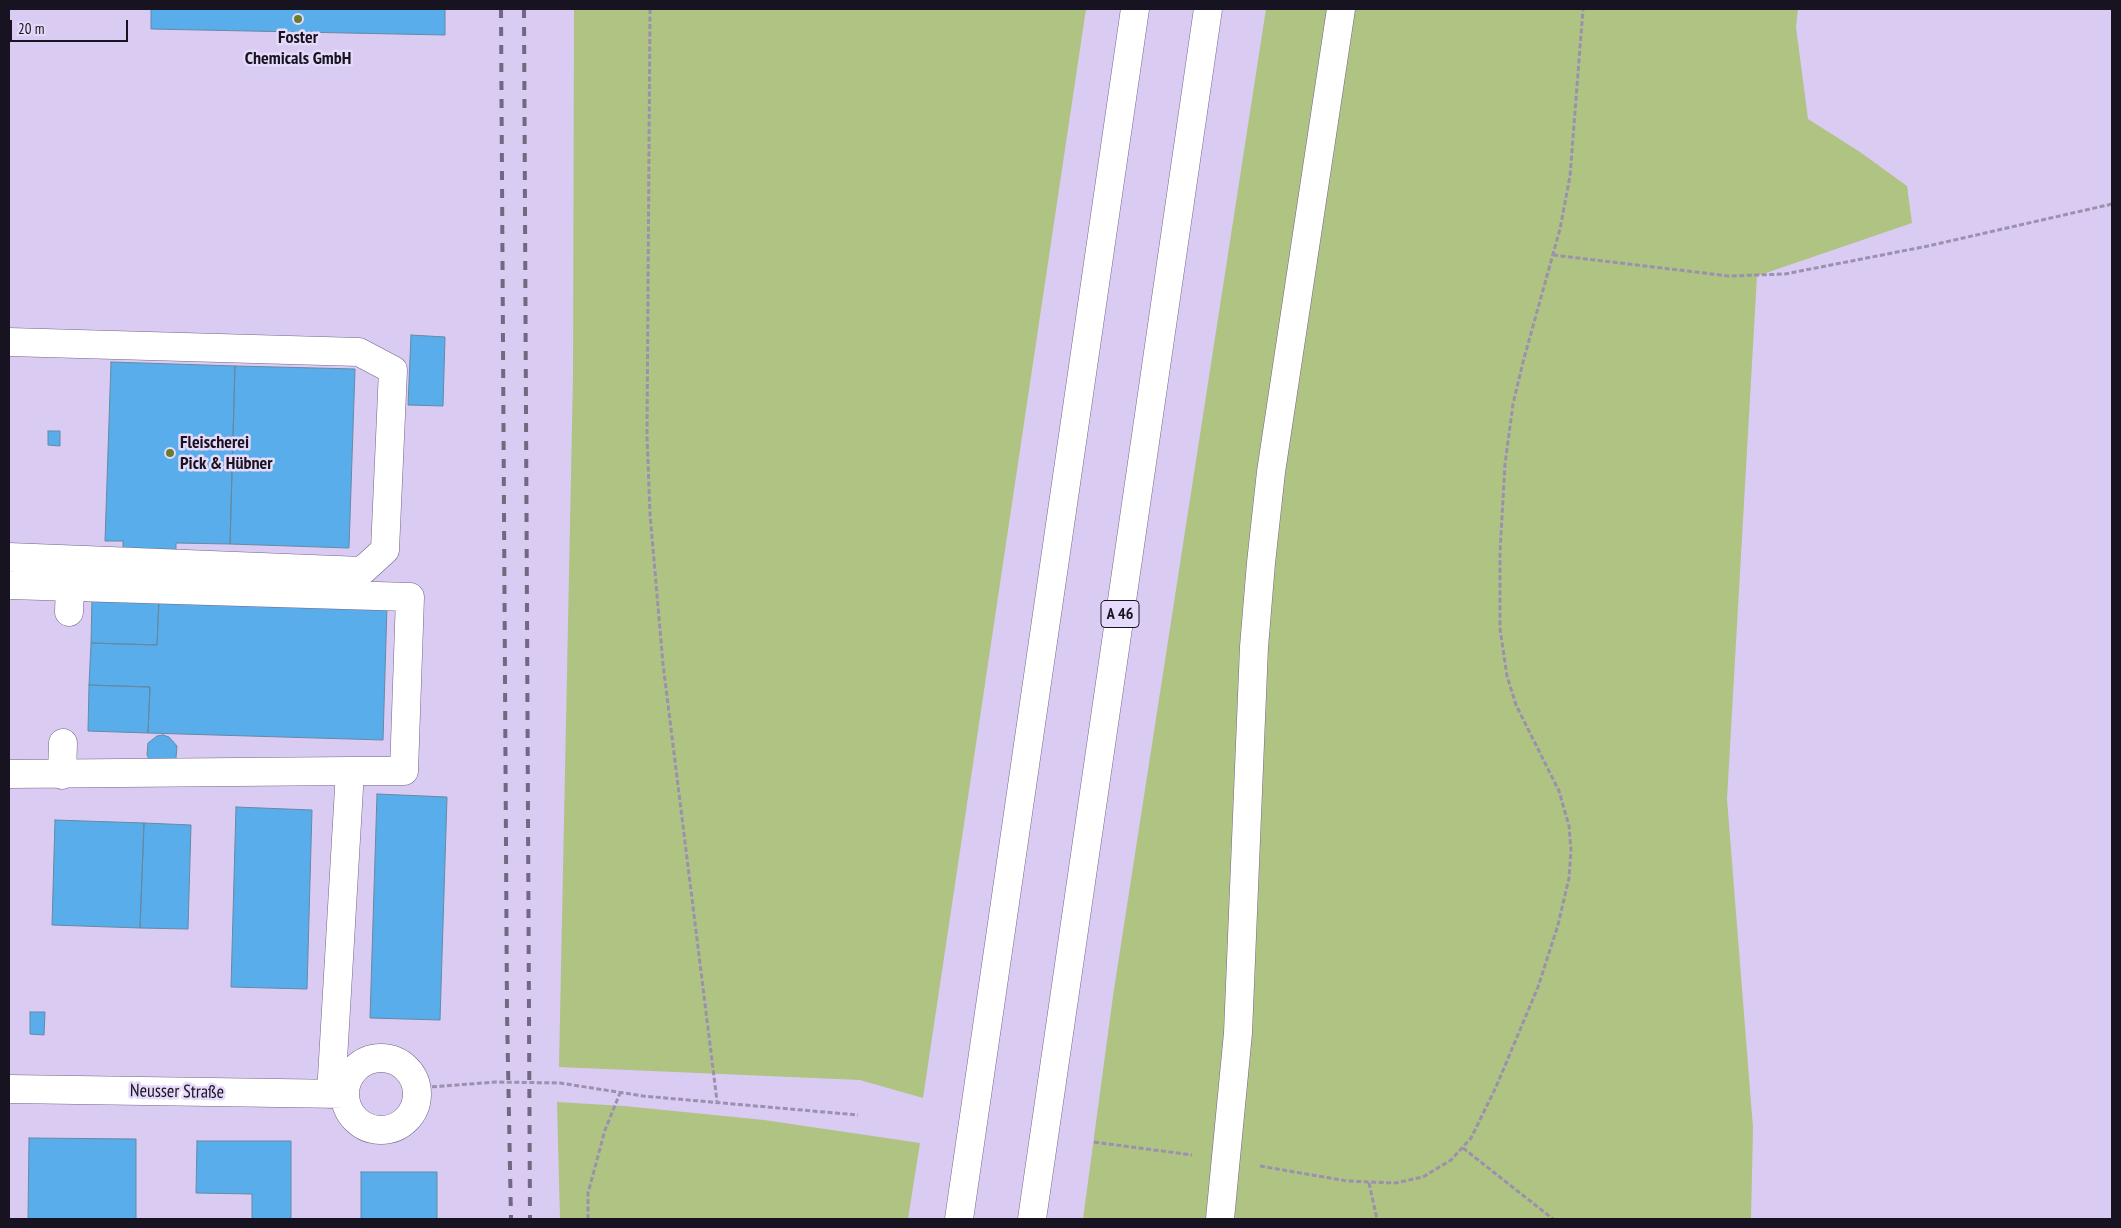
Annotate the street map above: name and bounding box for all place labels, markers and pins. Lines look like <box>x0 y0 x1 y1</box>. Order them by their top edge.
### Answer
marker: Foster Chemicals GmbH <box>292 13 304 25</box>
place label: Foster Chemicals GmbH <box>245 27 351 70</box>
place label: Fleischerei Pick & Hübner <box>180 432 272 474</box>
marker: Fleischerei Pick & Hübner <box>164 447 176 459</box>

